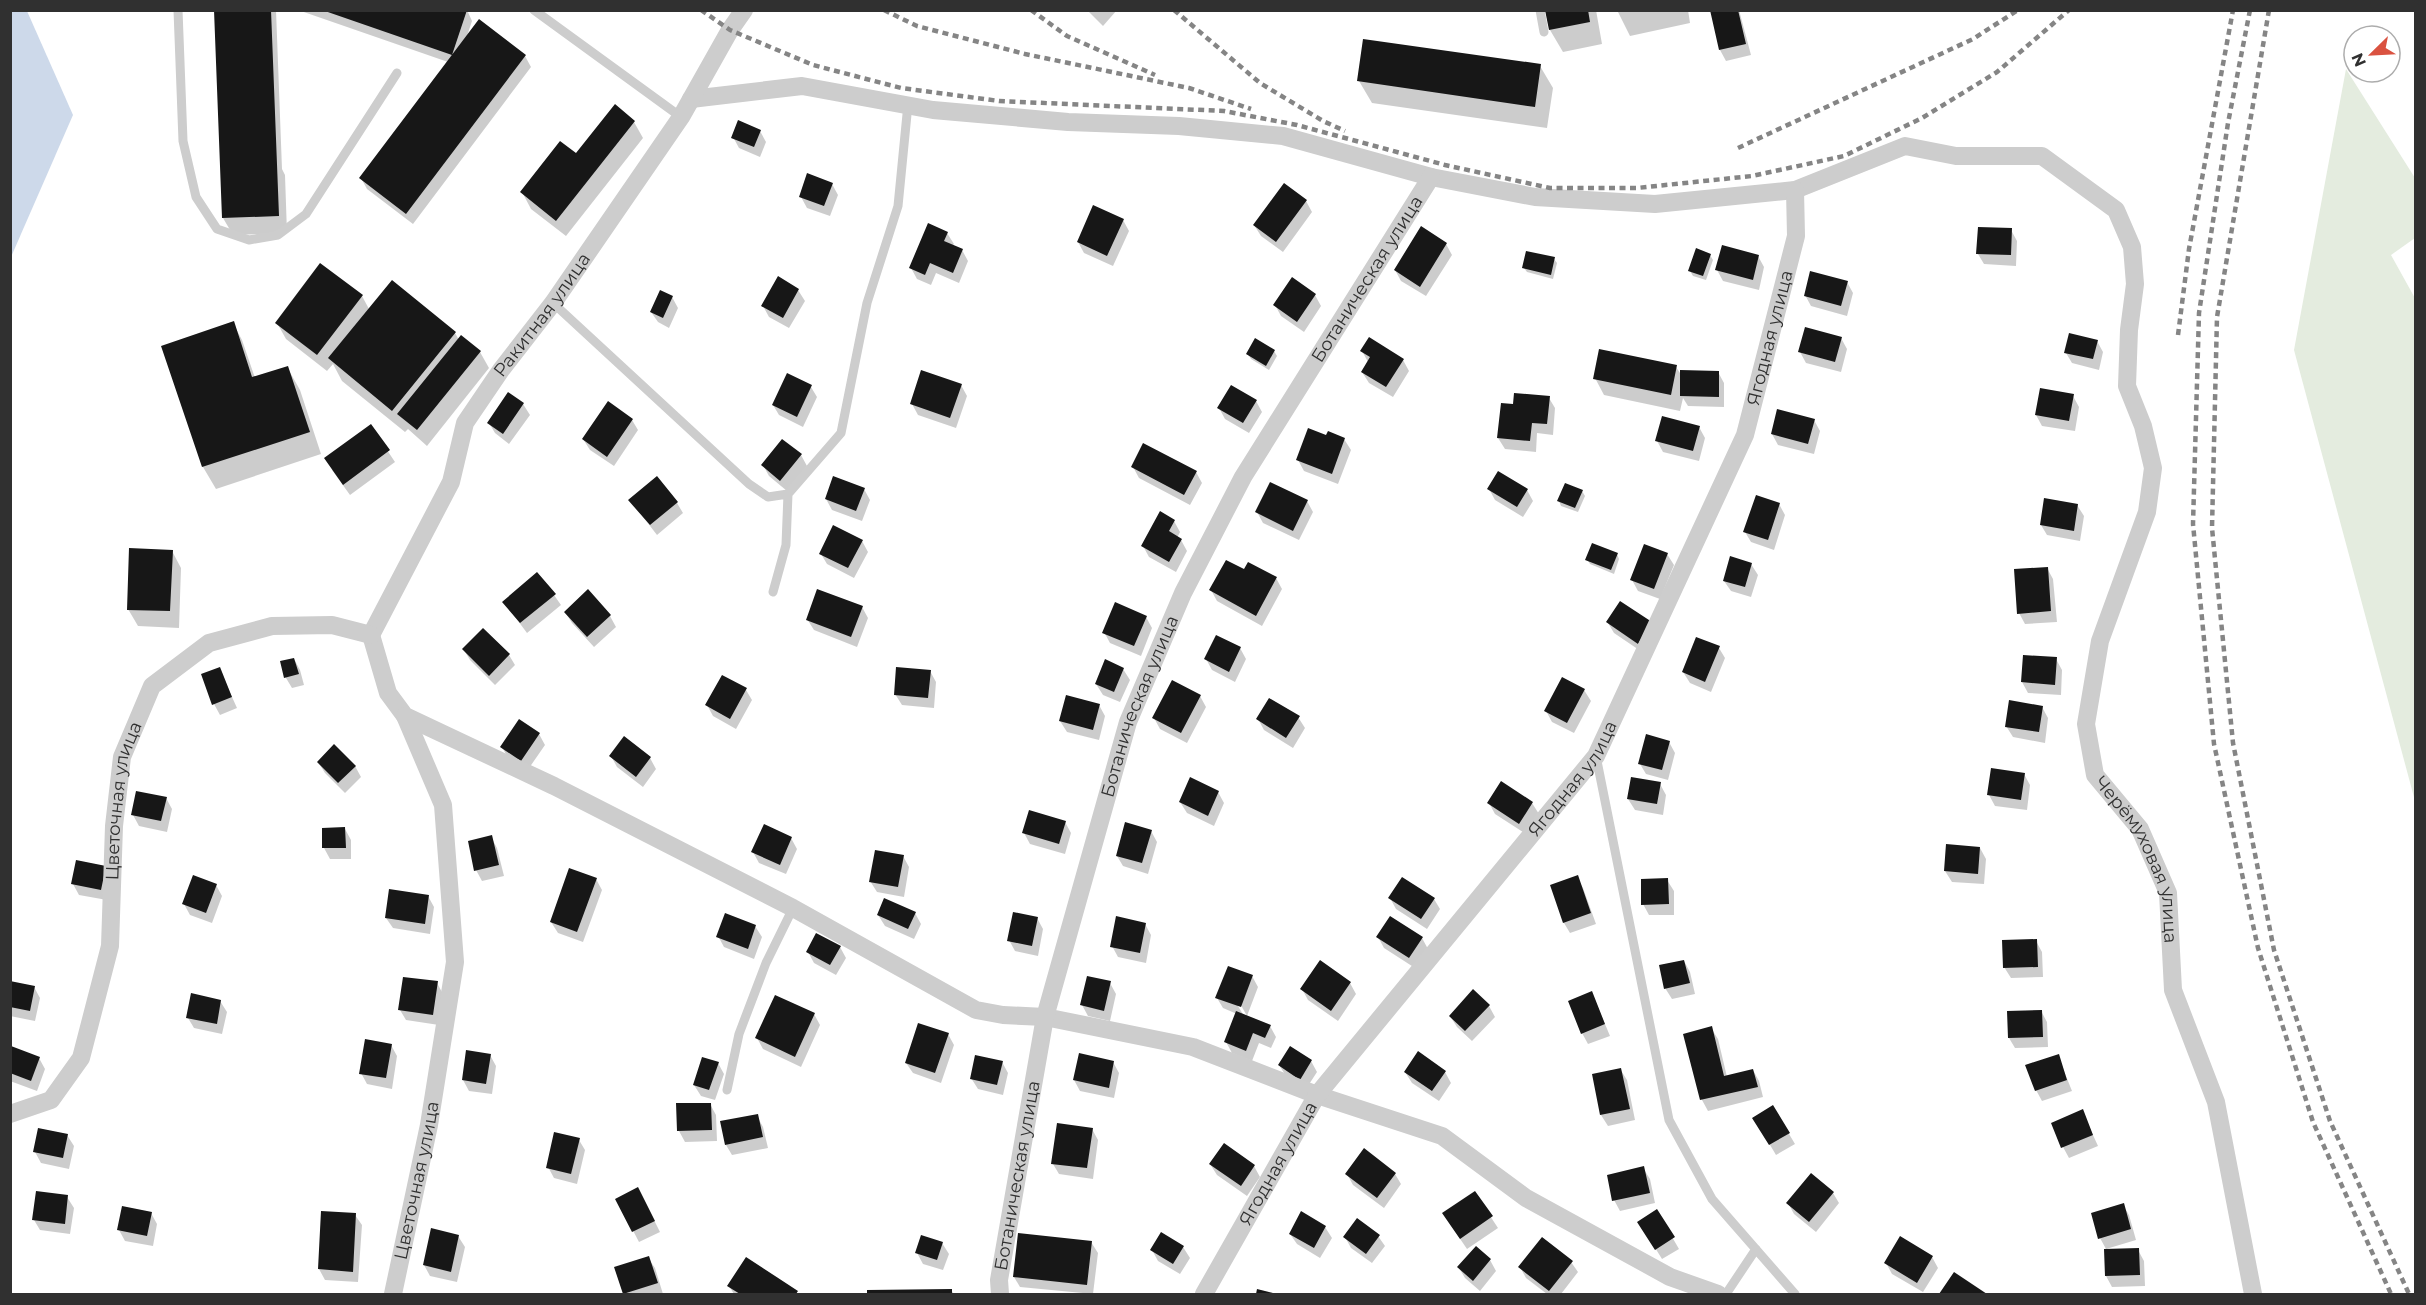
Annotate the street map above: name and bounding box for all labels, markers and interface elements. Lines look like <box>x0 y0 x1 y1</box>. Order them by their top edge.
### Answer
north arrow <box>2342 24 2402 84</box>
text: N <box>2347 50 2370 70</box>
street label: Ботаническая улица <box>1307 192 1428 366</box>
street label: Ракитная улица <box>489 249 595 381</box>
street label: Ягодная улица <box>1742 268 1798 408</box>
street label: Ботаническая улица <box>1096 612 1183 800</box>
street label: Ягодная улица <box>1523 717 1622 841</box>
street label: Цветочная улица <box>101 718 147 881</box>
street label: Черёмуховая улица <box>2090 772 2182 944</box>
street label: Ботаническая улица <box>990 1079 1045 1272</box>
street label: Ягодная улица <box>1234 1098 1322 1229</box>
street label: Цветочная улица <box>390 1100 444 1262</box>

